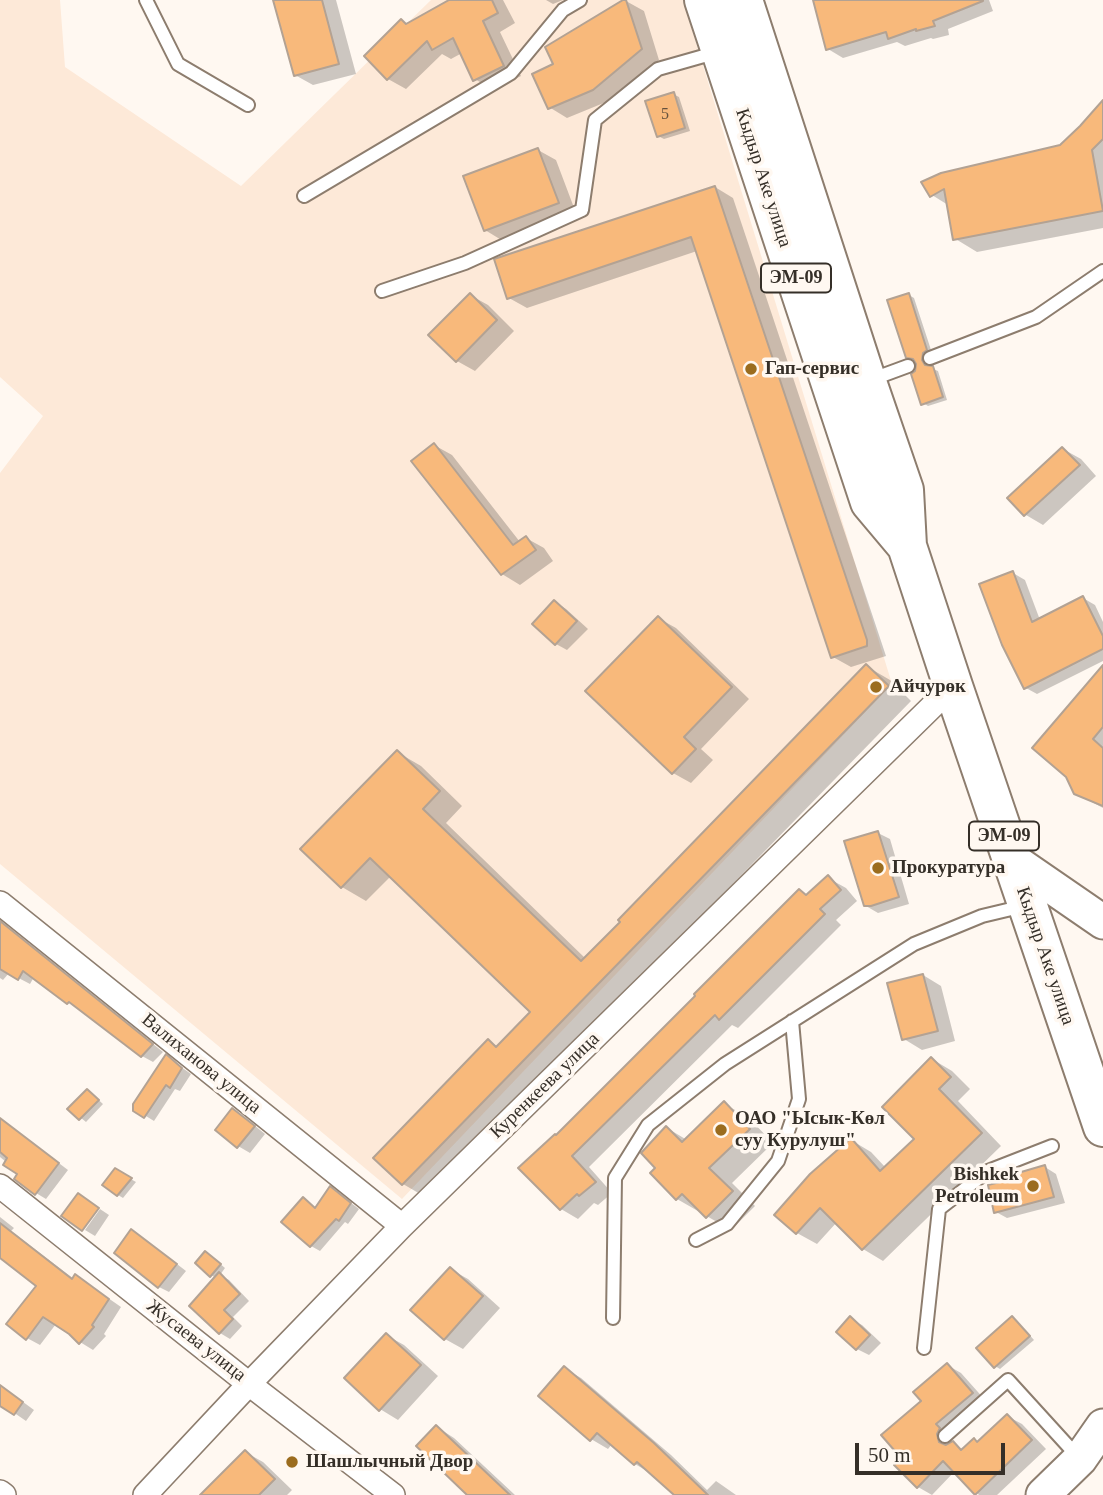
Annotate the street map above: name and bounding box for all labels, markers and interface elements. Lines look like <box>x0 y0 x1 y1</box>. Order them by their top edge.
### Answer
house number: 5 <box>661 105 669 125</box>
street label: Кыдыр Аке улица <box>730 106 796 250</box>
road number: ЭМ-09 <box>761 264 831 292</box>
place label: Гап-сервис <box>765 358 859 380</box>
marker: Гап-сервис <box>743 361 759 377</box>
place label: Айчурөк <box>890 676 966 698</box>
marker: Айчурөк <box>868 679 884 695</box>
road number: ЭМ-09 <box>969 822 1039 850</box>
place label: Прокуратура <box>892 857 1005 879</box>
marker: Прокуратура <box>870 860 886 876</box>
street label: Кыдыр Аке улица <box>1011 884 1079 1028</box>
street label: Валиханова улица <box>137 1009 265 1119</box>
street label: Куренкеева улица <box>486 1028 604 1144</box>
place label: ОАО "Ысык-Көл суу Курулуш" <box>735 1108 885 1152</box>
marker: ОАО "Ысык-Көл суу Курулуш" <box>713 1122 729 1138</box>
place label: Bishkek Petroleum <box>935 1164 1019 1208</box>
marker: Bishkek Petroleum <box>1025 1178 1041 1194</box>
street label: Жусаева улица <box>142 1295 250 1387</box>
scale bar <box>858 1428 1009 1472</box>
text: 50 m <box>868 1443 911 1467</box>
place label: Шашлычный Двор <box>306 1451 473 1473</box>
marker: Шашлычный Двор <box>284 1454 300 1470</box>

